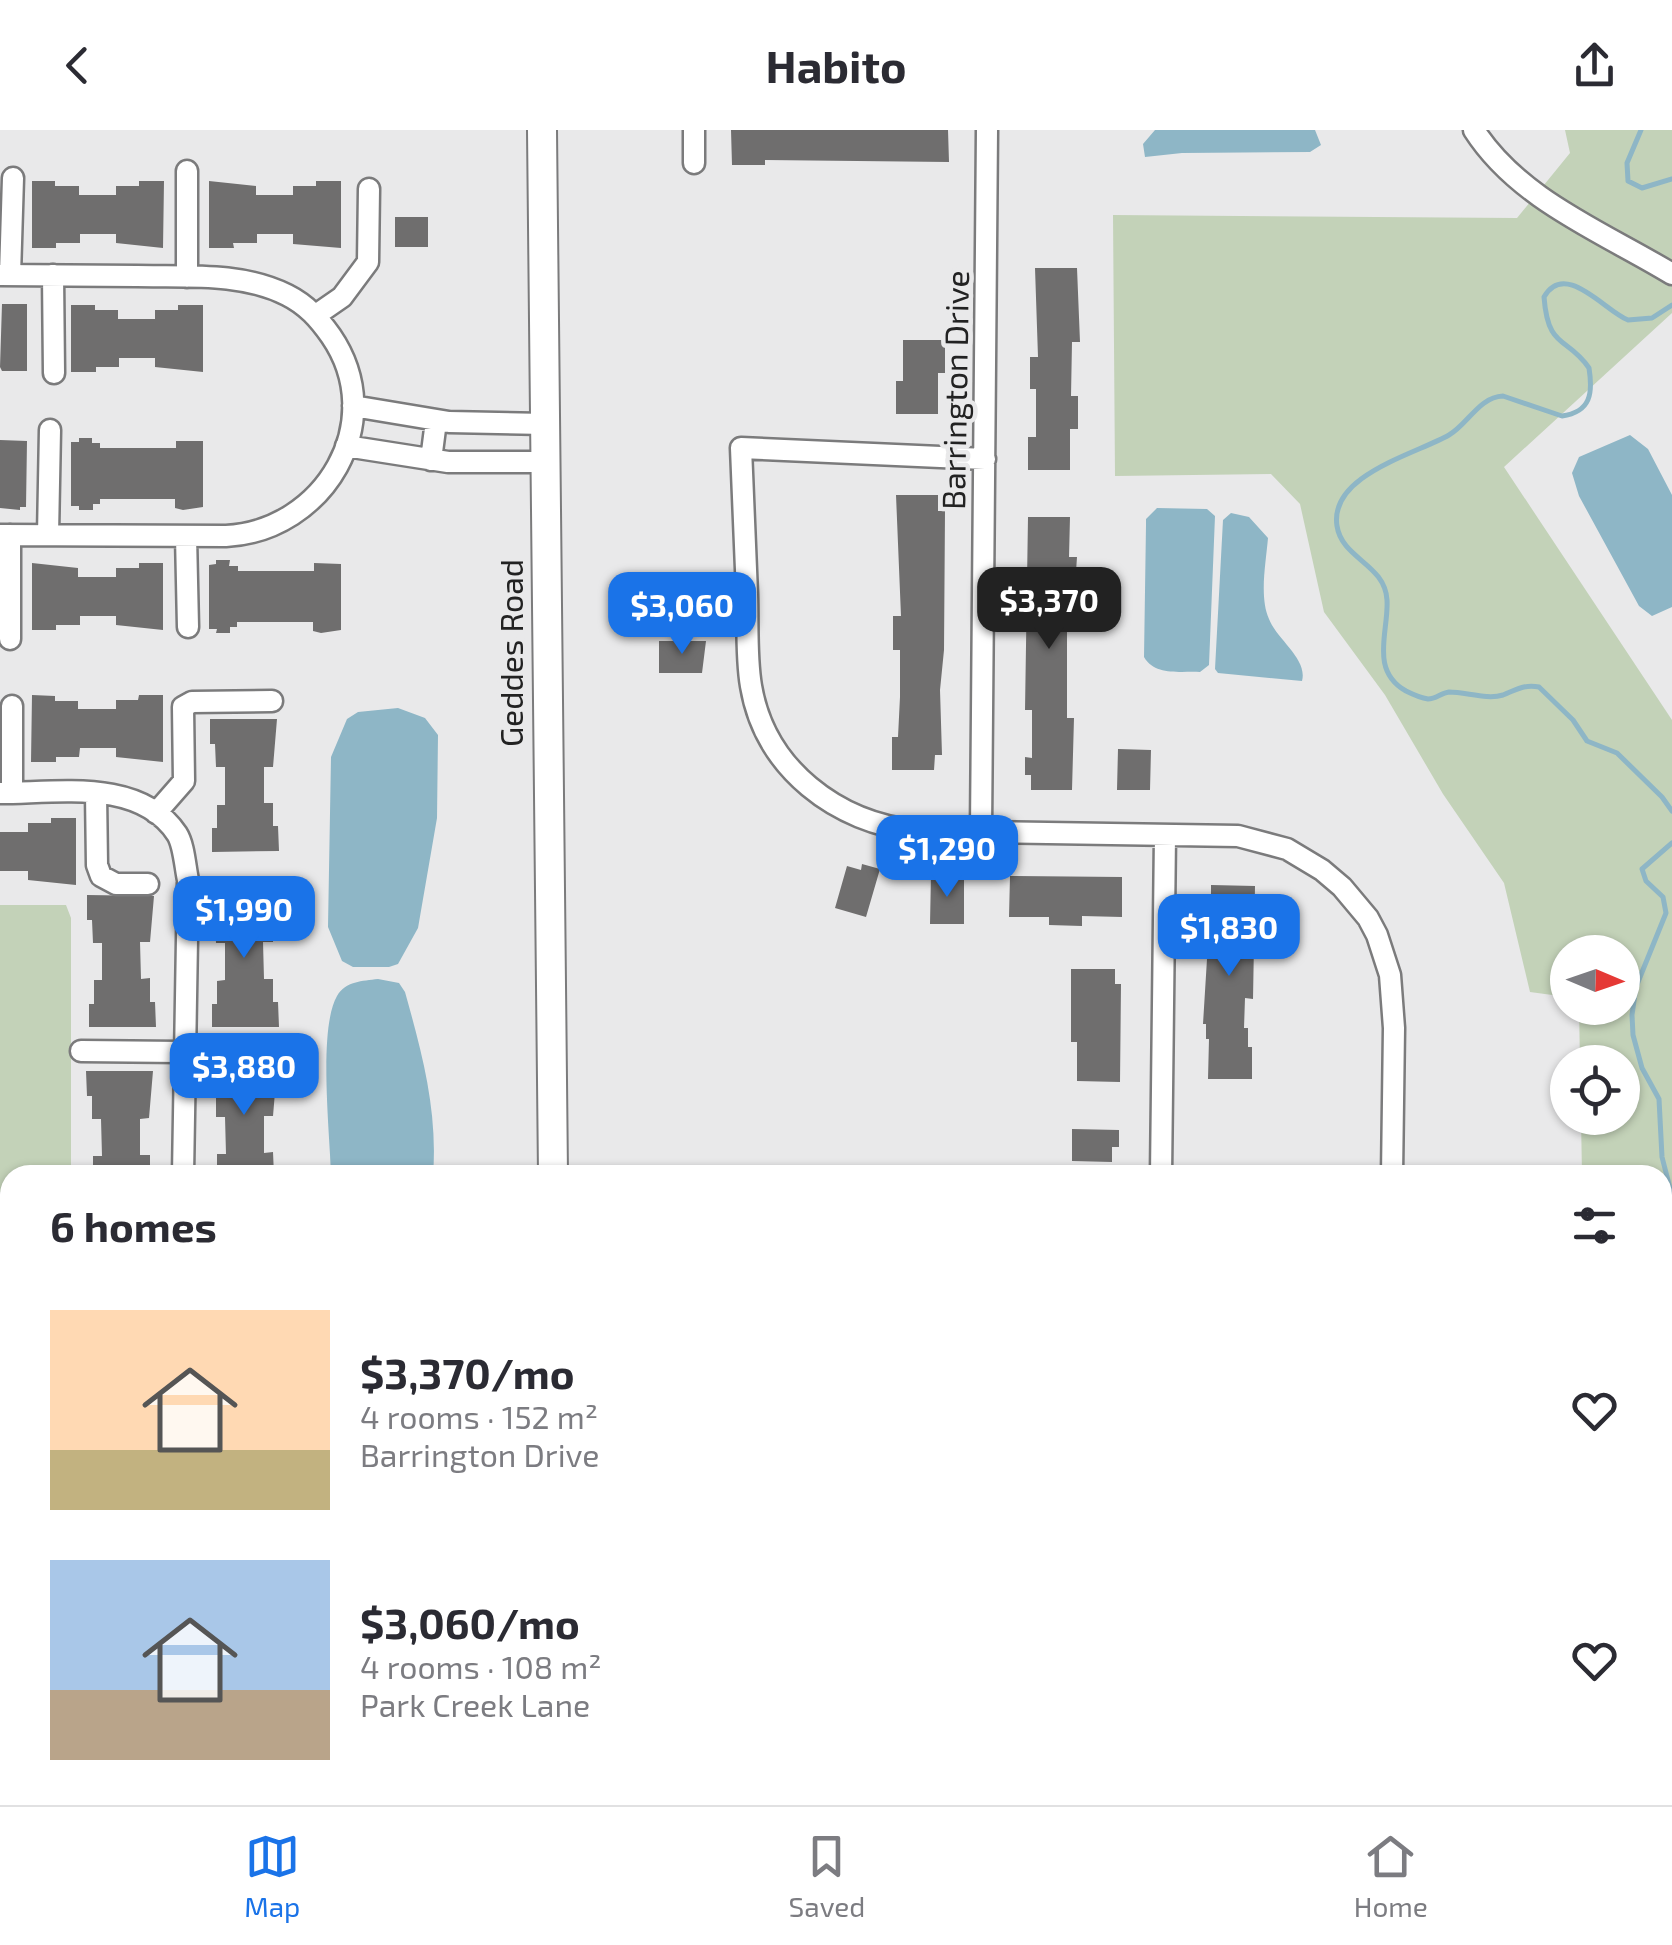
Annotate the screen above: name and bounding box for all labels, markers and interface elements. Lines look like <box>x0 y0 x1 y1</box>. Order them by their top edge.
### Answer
icon: back <box>50 38 105 93</box>
text: Habito <box>766 38 906 92</box>
icon: share <box>1567 38 1622 93</box>
street label: Barrington Drive <box>933 270 975 510</box>
street label: Geddes Road <box>491 559 529 747</box>
pin: $3,370 <box>968 567 1130 652</box>
pin: $3,060 <box>601 572 763 657</box>
text: $3,370 <box>999 580 1099 618</box>
text: $3,060 <box>630 585 734 623</box>
pin: $1,290 <box>866 815 1028 900</box>
text: $1,290 <box>898 828 996 866</box>
pin: $1,990 <box>163 876 325 961</box>
text: $1,990 <box>195 889 293 927</box>
pin: $1,830 <box>1148 894 1310 979</box>
text: $1,830 <box>1180 907 1278 945</box>
north arrow <box>1550 935 1640 1025</box>
map controls <box>1550 935 1640 1135</box>
pin: $3,880 <box>163 1033 325 1118</box>
button: locate <box>1550 1045 1640 1135</box>
text: $3,880 <box>192 1046 296 1084</box>
icon: filters <box>1567 1198 1622 1253</box>
text: 6 homes <box>50 1200 217 1250</box>
text: $3,370/mo <box>360 1347 574 1397</box>
icon: home <box>130 1350 250 1470</box>
icon: heart <box>1567 1383 1622 1438</box>
text: 4 rooms · 152 m² <box>360 1397 598 1435</box>
text: Barrington Drive <box>360 1435 600 1473</box>
text: $3,060/mo <box>360 1597 580 1647</box>
icon: home <box>130 1600 250 1720</box>
icon: heart <box>1567 1633 1622 1688</box>
text: 4 rooms · 108 m² <box>360 1647 602 1685</box>
text: Park Creek Lane <box>360 1685 590 1723</box>
tab: Map <box>244 1829 300 1923</box>
tab: Saved <box>789 1829 865 1923</box>
tab: Home <box>1354 1829 1428 1923</box>

